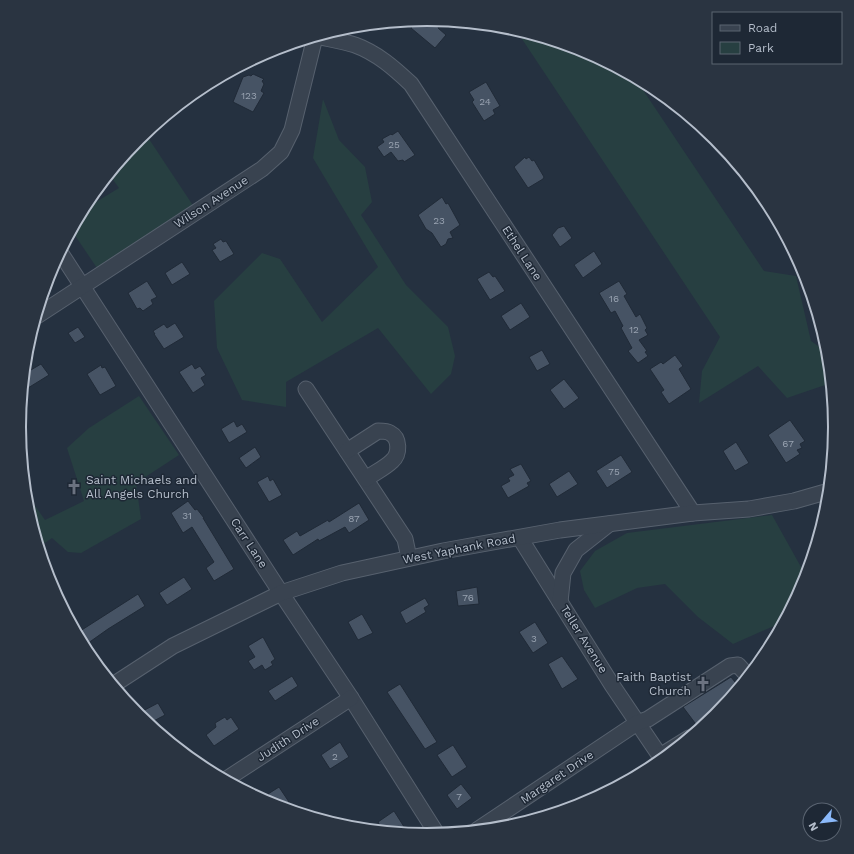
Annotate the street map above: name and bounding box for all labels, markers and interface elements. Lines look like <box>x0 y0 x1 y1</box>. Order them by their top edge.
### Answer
legend <box>712 12 842 64</box>
text: Road <box>748 21 777 35</box>
text: Park <box>748 41 774 55</box>
house number: 123 <box>241 90 257 101</box>
house number: 24 <box>479 96 491 107</box>
house number: 25 <box>388 139 400 150</box>
street label: Wilson Avenue <box>171 173 251 231</box>
house number: 23 <box>433 215 445 226</box>
street label: Ethel Lane <box>499 223 545 283</box>
house number: 16 <box>609 293 619 304</box>
house number: 12 <box>629 324 639 335</box>
house number: 67 <box>782 438 794 449</box>
house number: 75 <box>608 466 620 477</box>
place label: Saint Michaels and All Angels Church <box>86 473 197 501</box>
church icon: Saint Michaels and All Angels Church <box>65 478 83 496</box>
house number: 31 <box>182 510 192 521</box>
house number: 87 <box>348 513 360 524</box>
street label: Carr Lane <box>228 515 270 571</box>
street label: West Yaphank Road <box>401 531 517 567</box>
house number: 76 <box>462 592 474 603</box>
street label: Teller Avenue <box>557 602 611 676</box>
house number: 3 <box>531 633 537 644</box>
place label: Faith Baptist Church <box>616 670 691 698</box>
church icon: Faith Baptist Church <box>694 675 712 693</box>
street label: Judith Drive <box>254 714 322 764</box>
street label: Margaret Drive <box>518 747 596 807</box>
house number: 2 <box>332 751 338 762</box>
house number: 7 <box>456 791 462 802</box>
north arrow <box>802 802 842 842</box>
text: N <box>806 820 821 833</box>

